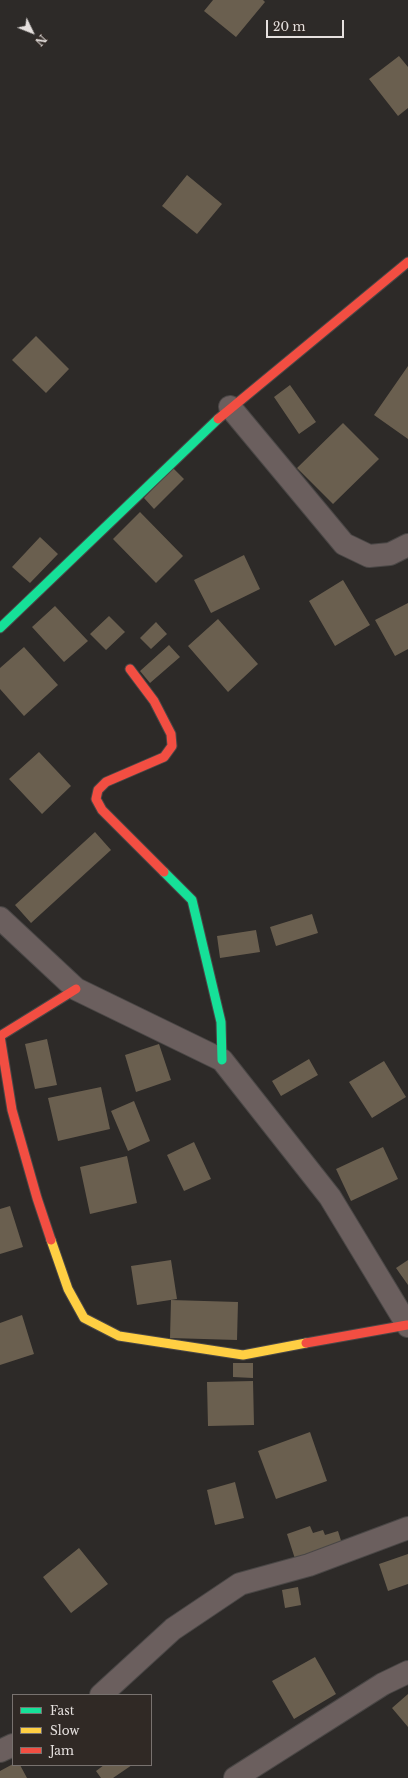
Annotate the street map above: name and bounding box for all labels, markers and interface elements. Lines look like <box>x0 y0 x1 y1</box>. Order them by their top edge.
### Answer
north arrow <box>12 12 52 52</box>
scale bar <box>268 12 346 38</box>
text: 20 m <box>273 19 305 34</box>
text: N <box>32 32 49 49</box>
legend <box>12 1694 152 1766</box>
text: Fast <box>50 1703 74 1718</box>
text: Slow <box>50 1723 79 1738</box>
text: Jam <box>50 1743 74 1758</box>

